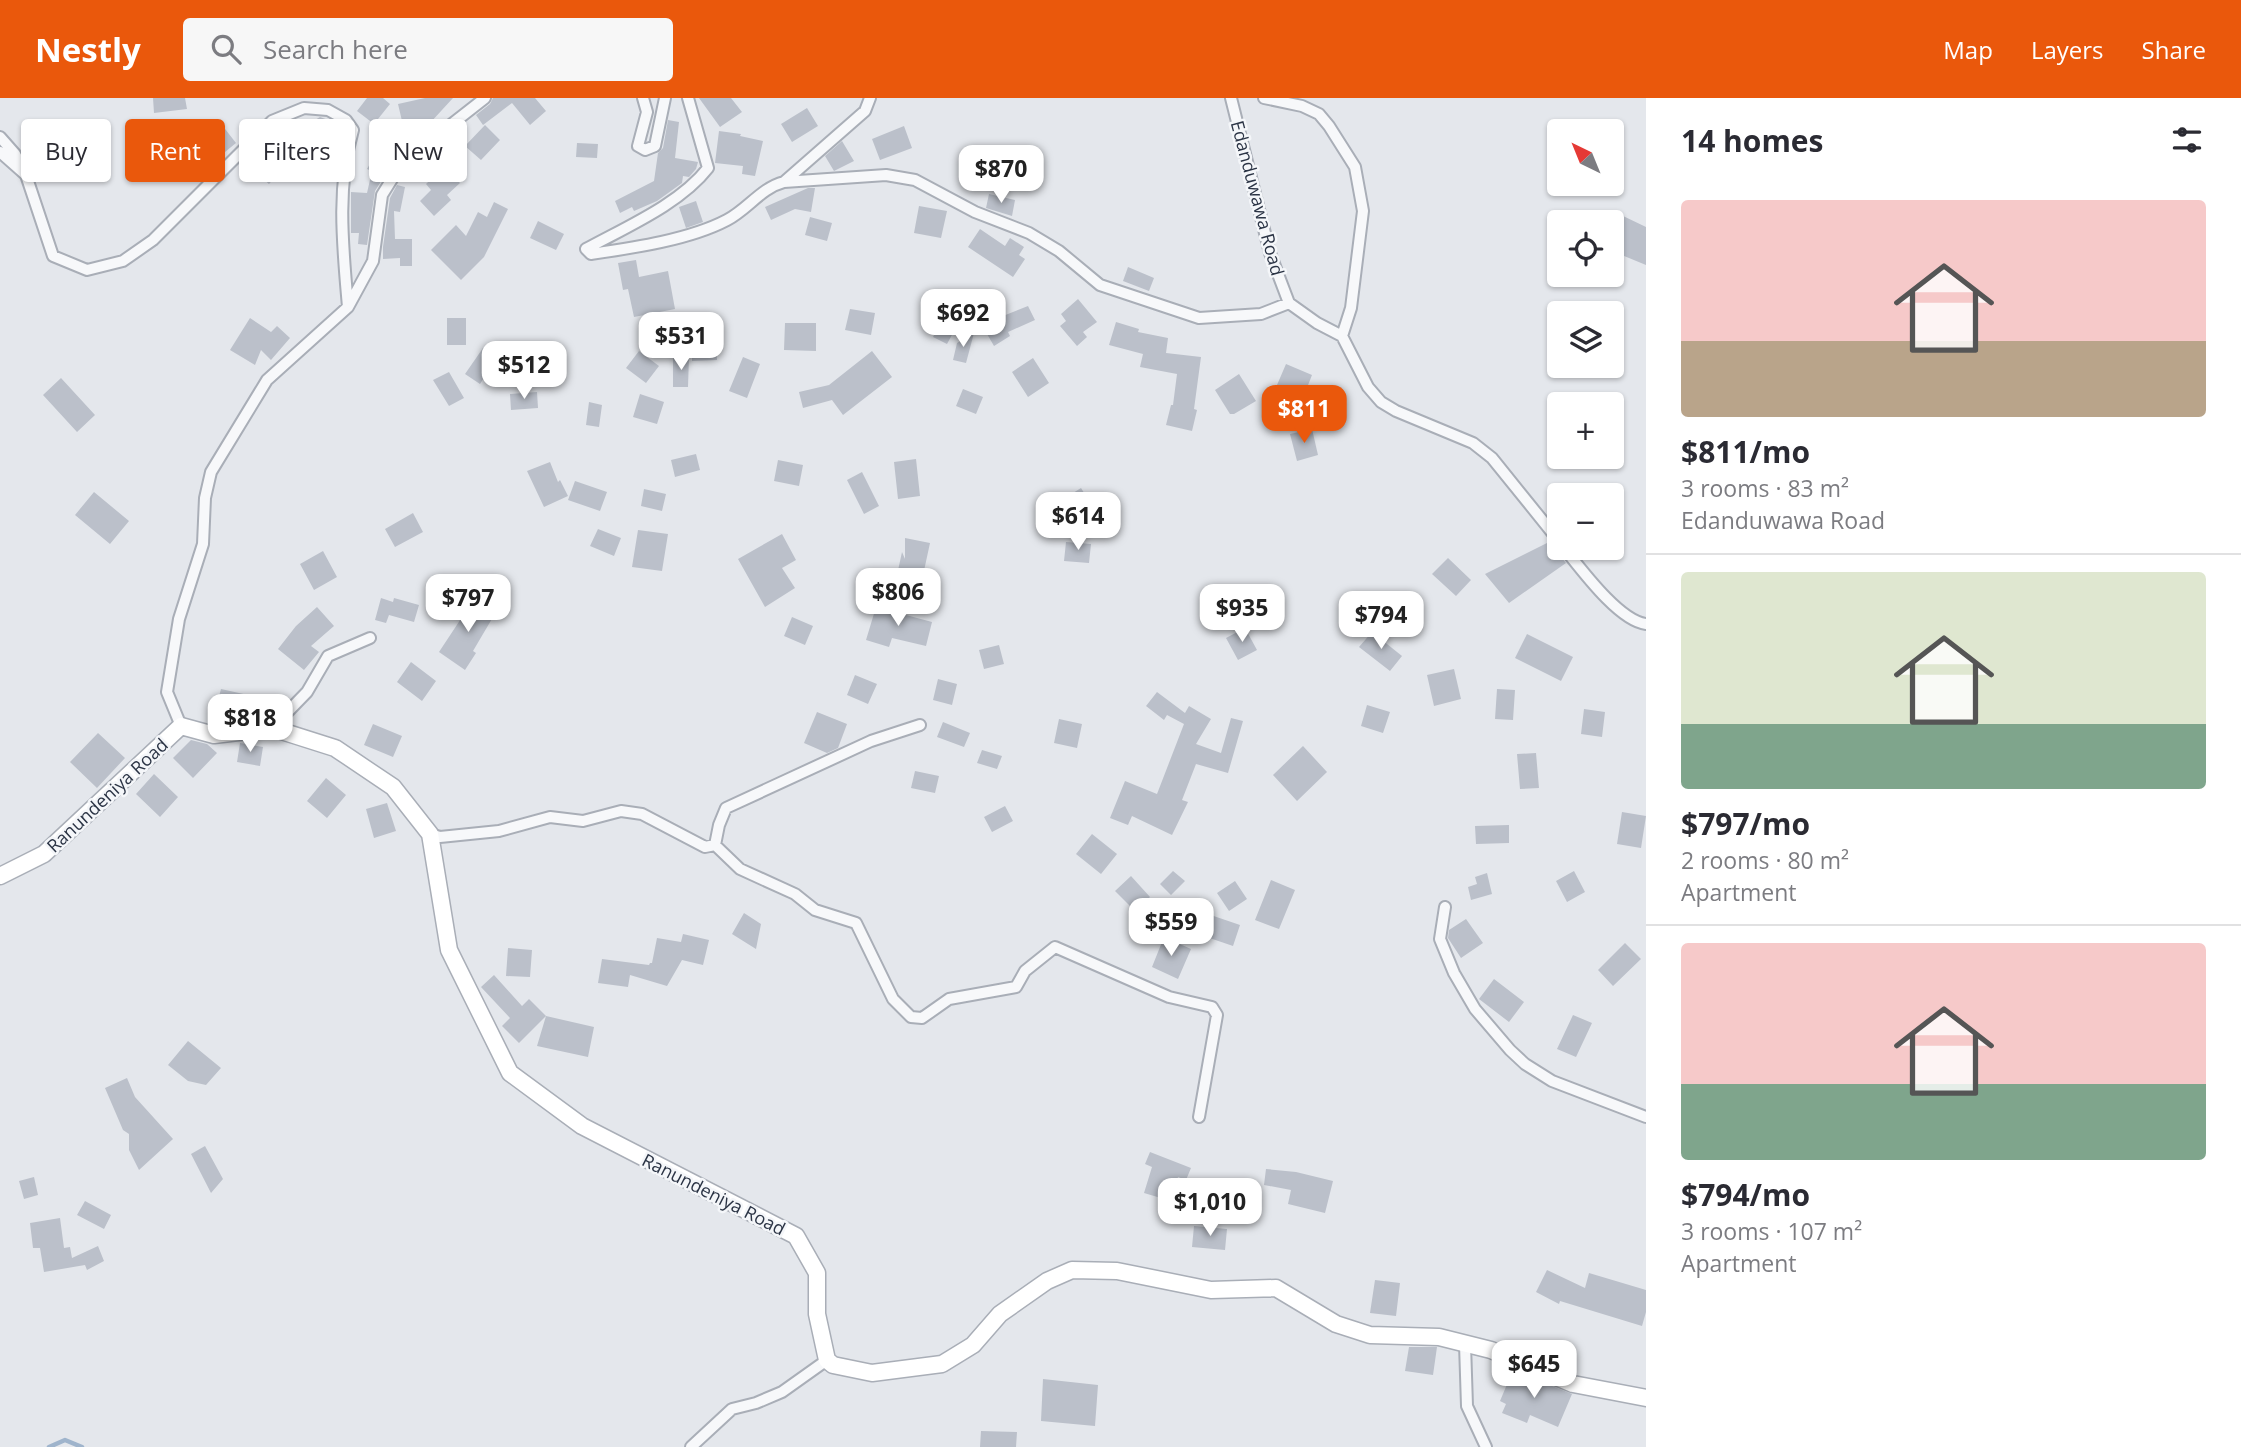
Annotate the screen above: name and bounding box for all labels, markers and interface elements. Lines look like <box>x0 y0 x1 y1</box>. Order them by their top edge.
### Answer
search box <box>183 18 673 81</box>
text: Nestly <box>35 27 141 72</box>
icon: search <box>207 30 245 68</box>
text: Search here <box>263 31 408 67</box>
text: Map <box>1943 33 1993 66</box>
text: Layers <box>2031 33 2104 66</box>
text: Share <box>2142 33 2206 66</box>
street label: Edanduwawa Road <box>1226 118 1290 278</box>
chip: Buy <box>21 119 111 182</box>
chip: Rent <box>125 119 225 182</box>
chip: Filters <box>239 119 355 182</box>
chip: New <box>369 119 467 182</box>
north arrow <box>1547 119 1624 196</box>
map controls <box>1547 119 1624 560</box>
text: 14 homes <box>1681 120 1824 161</box>
icon: filters <box>2168 121 2206 159</box>
pin: $870 <box>960 146 1042 205</box>
text: $870 <box>975 152 1027 184</box>
button: locate <box>1547 210 1624 287</box>
icon: home <box>1881 245 2007 371</box>
pin: $692 <box>922 289 1004 349</box>
text: $692 <box>937 296 989 328</box>
button: layers <box>1547 301 1624 378</box>
pin: $531 <box>640 313 722 372</box>
text: $531 <box>655 319 707 351</box>
pin: $512 <box>483 342 565 401</box>
text: $512 <box>498 348 550 380</box>
pin: $811 <box>1263 386 1345 445</box>
text: $811 <box>1278 392 1330 424</box>
button: + <box>1547 392 1624 469</box>
text: $811/mo <box>1681 431 1810 472</box>
text: 3 rooms · 83 m² <box>1681 472 1849 504</box>
button: − <box>1547 483 1624 560</box>
pin: $614 <box>1037 492 1119 552</box>
text: $614 <box>1052 499 1104 531</box>
text: Edanduwawa Road <box>1681 504 1885 536</box>
pin: $806 <box>857 568 939 628</box>
pin: $797 <box>427 574 509 634</box>
text: $806 <box>872 575 924 607</box>
text: $797 <box>442 581 494 613</box>
pin: $935 <box>1201 584 1283 644</box>
text: $935 <box>1216 591 1268 623</box>
pin: $794 <box>1340 592 1422 651</box>
text: $794 <box>1355 598 1407 630</box>
icon: home <box>1881 617 2007 743</box>
pin: $818 <box>209 694 291 754</box>
text: $818 <box>224 701 276 733</box>
street label: Ranundeniya Road <box>41 732 173 858</box>
text: $797/mo <box>1681 803 1810 844</box>
text: 2 rooms · 80 m² <box>1681 844 1849 876</box>
text: Apartment <box>1681 876 1797 908</box>
pin: $559 <box>1130 898 1212 958</box>
text: $559 <box>1145 905 1197 937</box>
icon: home <box>1881 988 2007 1114</box>
street label: Ranundeniya Road <box>638 1148 790 1240</box>
text: $794/mo <box>1681 1174 1810 1215</box>
pin: $1,010 <box>1153 1178 1267 1238</box>
text: $1,010 <box>1174 1185 1246 1217</box>
text: 3 rooms · 107 m² <box>1681 1215 1862 1247</box>
text: Apartment <box>1681 1247 1797 1279</box>
pin: $645 <box>1493 1340 1575 1400</box>
text: $645 <box>1508 1347 1560 1379</box>

